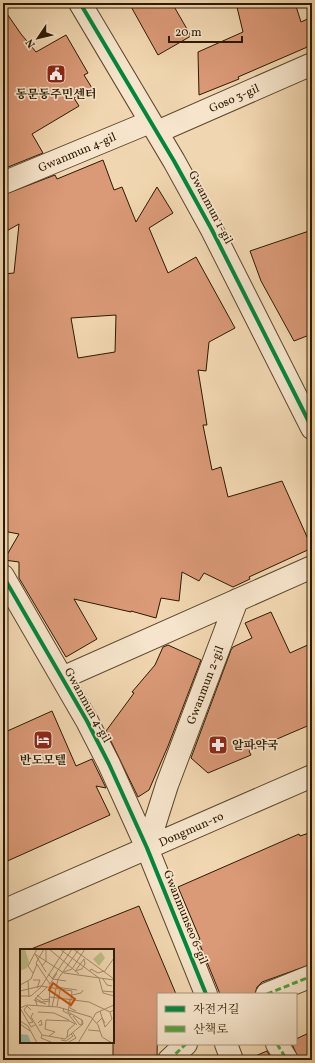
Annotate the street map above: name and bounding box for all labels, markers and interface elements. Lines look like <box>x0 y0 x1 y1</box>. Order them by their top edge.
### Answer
north arrow <box>18 18 58 58</box>
scale bar <box>169 18 242 44</box>
text: 20 m <box>175 25 202 41</box>
text: N <box>23 35 39 50</box>
public building icon: 동문동주민센터 <box>45 63 67 85</box>
street label: Goso 3-gil <box>207 81 263 117</box>
place label: 동문동주민센터 <box>15 87 97 103</box>
street label: Gwanmun 4-gil <box>36 129 119 177</box>
street label: Gwanmun 1-gil <box>184 168 236 247</box>
street label: Gwanmun 2-gil <box>184 643 228 727</box>
street label: Gwanmun 4-gil <box>60 665 114 746</box>
hotel icon: 반도모텔 <box>32 729 54 751</box>
pharmacy icon: 알파약국 <box>207 734 229 756</box>
place label: 알파약국 <box>232 738 279 754</box>
place label: 반도모텔 <box>20 753 66 769</box>
street label: Dongmun-ro <box>156 808 226 851</box>
street label: Gwanmunseo 6-gil <box>159 868 211 967</box>
inset map <box>20 949 114 1043</box>
legend <box>157 993 297 1045</box>
text: 자전거길 <box>193 1002 239 1018</box>
text: 산책로 <box>193 1022 228 1038</box>

